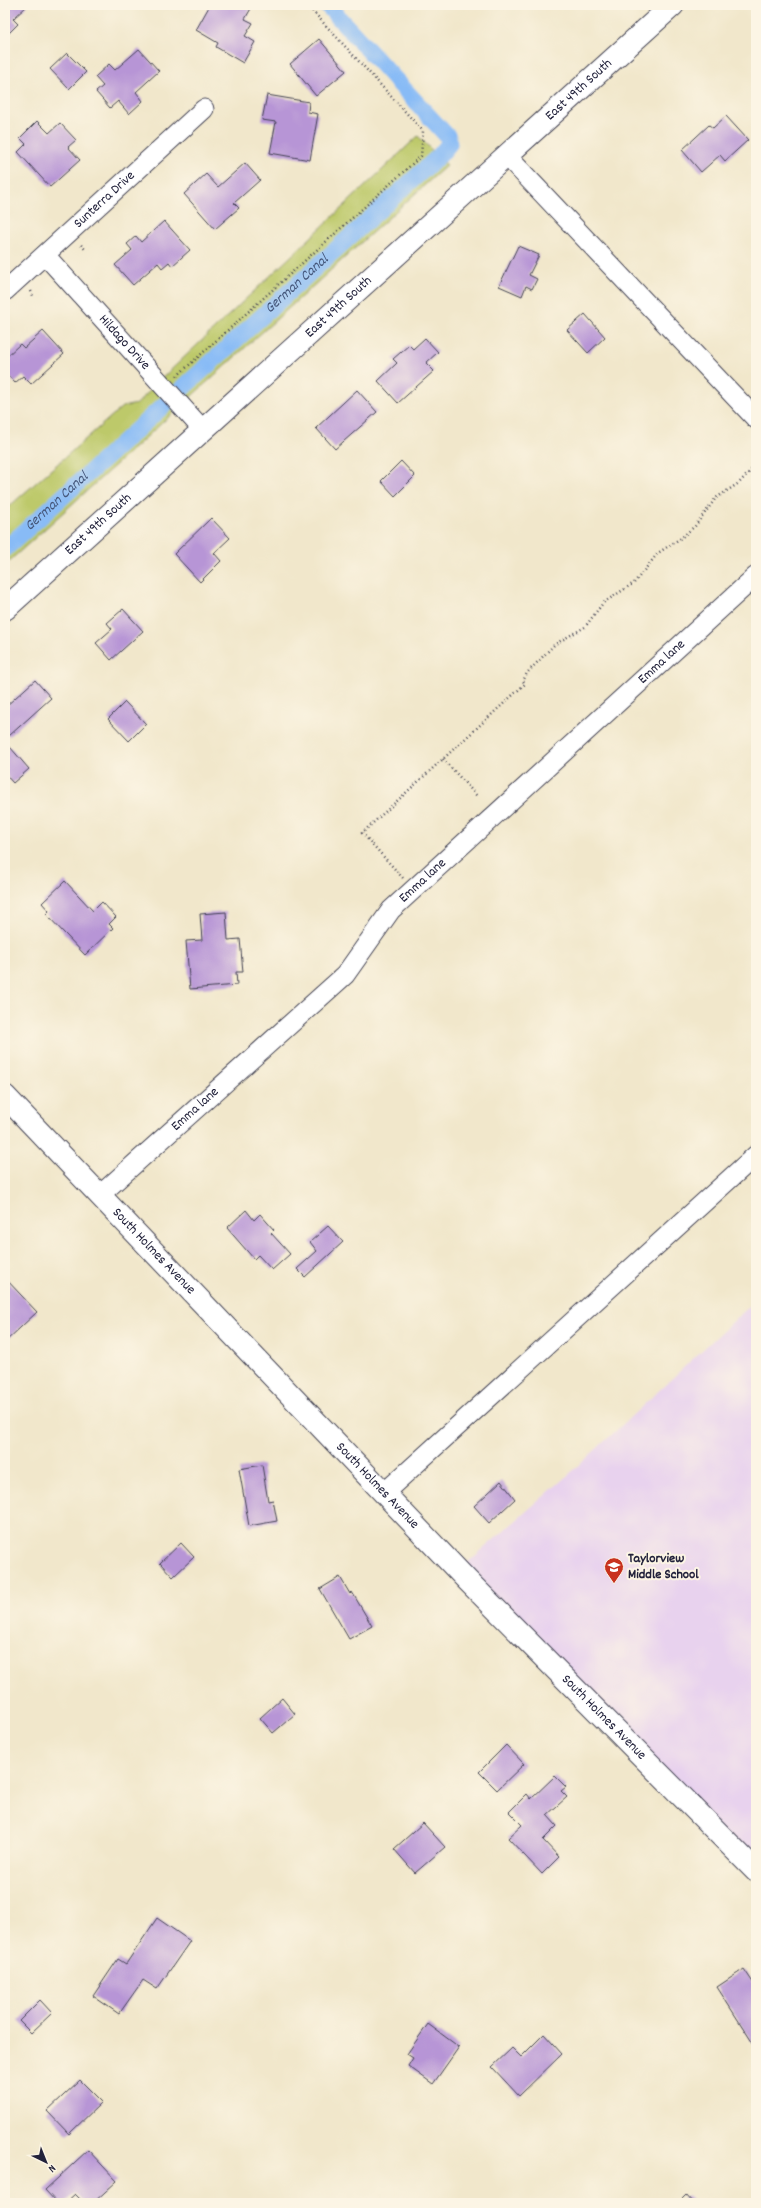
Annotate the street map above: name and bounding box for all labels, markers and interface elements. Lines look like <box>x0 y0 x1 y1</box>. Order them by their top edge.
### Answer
street label: East 49th South <box>541 54 617 126</box>
street label: Sunterra Drive <box>69 166 140 233</box>
water label: German Canal <box>260 249 335 319</box>
street label: East 49th South <box>301 271 377 343</box>
street label: Hildago Drive <box>94 310 155 375</box>
water label: German Canal <box>20 466 95 537</box>
street label: East 49th South <box>60 489 136 560</box>
street label: Emma lane <box>634 635 690 689</box>
street label: Emma lane <box>395 854 451 908</box>
street label: Emma lane <box>167 1083 223 1136</box>
street label: South Holmes Avenue <box>107 1204 200 1299</box>
street label: South Holmes Avenue <box>331 1438 424 1534</box>
place label: Taylorview Middle School <box>628 1549 699 1585</box>
school or university icon: Taylorview Middle School <box>603 1556 625 1584</box>
street label: South Holmes Avenue <box>557 1670 651 1765</box>
north arrow <box>26 2142 66 2182</box>
text: N <box>44 2160 59 2176</box>

